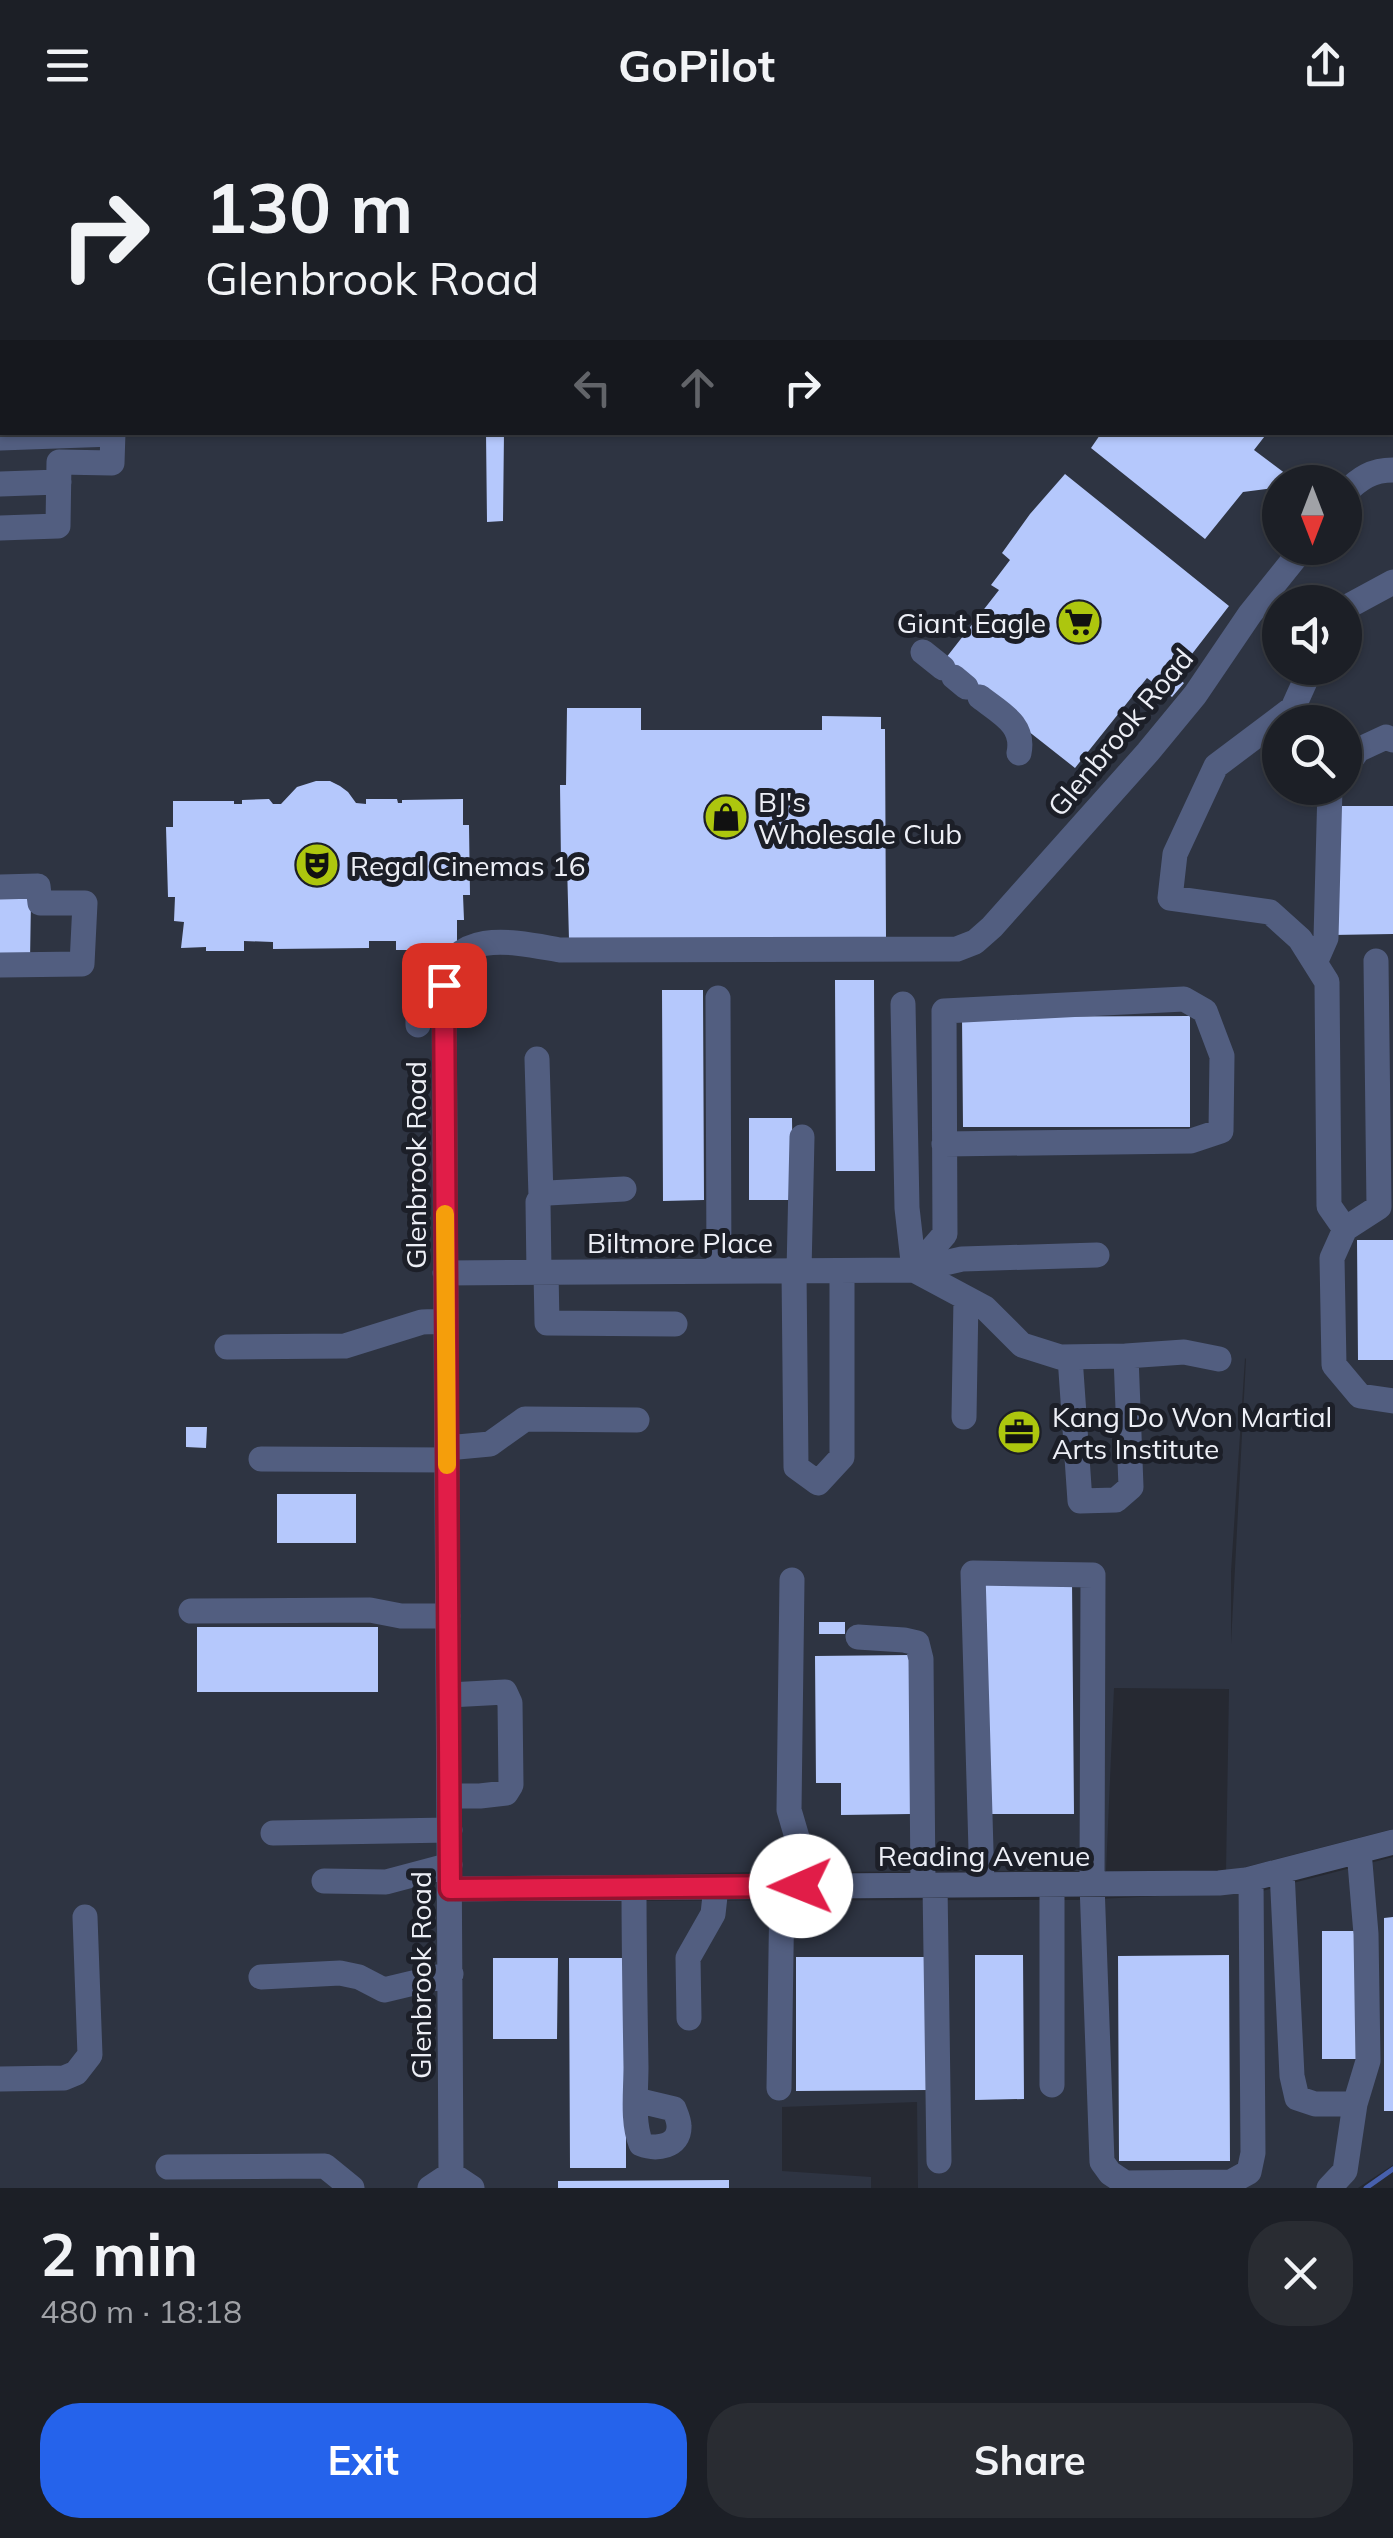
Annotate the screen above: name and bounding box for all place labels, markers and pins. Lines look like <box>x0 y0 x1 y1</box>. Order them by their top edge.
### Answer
supermarket icon: Giant Eagle <box>1056 599 1102 645</box>
place label: Giant Eagle <box>897 605 1046 640</box>
place label: BJ's Wholesale Club <box>758 784 962 851</box>
shop icon: BJ's Wholesale Club <box>703 794 749 840</box>
theatre icon: Regal Cinemas 16 <box>294 842 340 888</box>
place label: Regal Cinemas 16 <box>350 848 586 883</box>
pin <box>402 943 487 1028</box>
place label: Kang Do Won Martial Arts Institute <box>1052 1399 1332 1466</box>
office icon: Kang Do Won Martial Arts Institute <box>996 1409 1042 1455</box>

